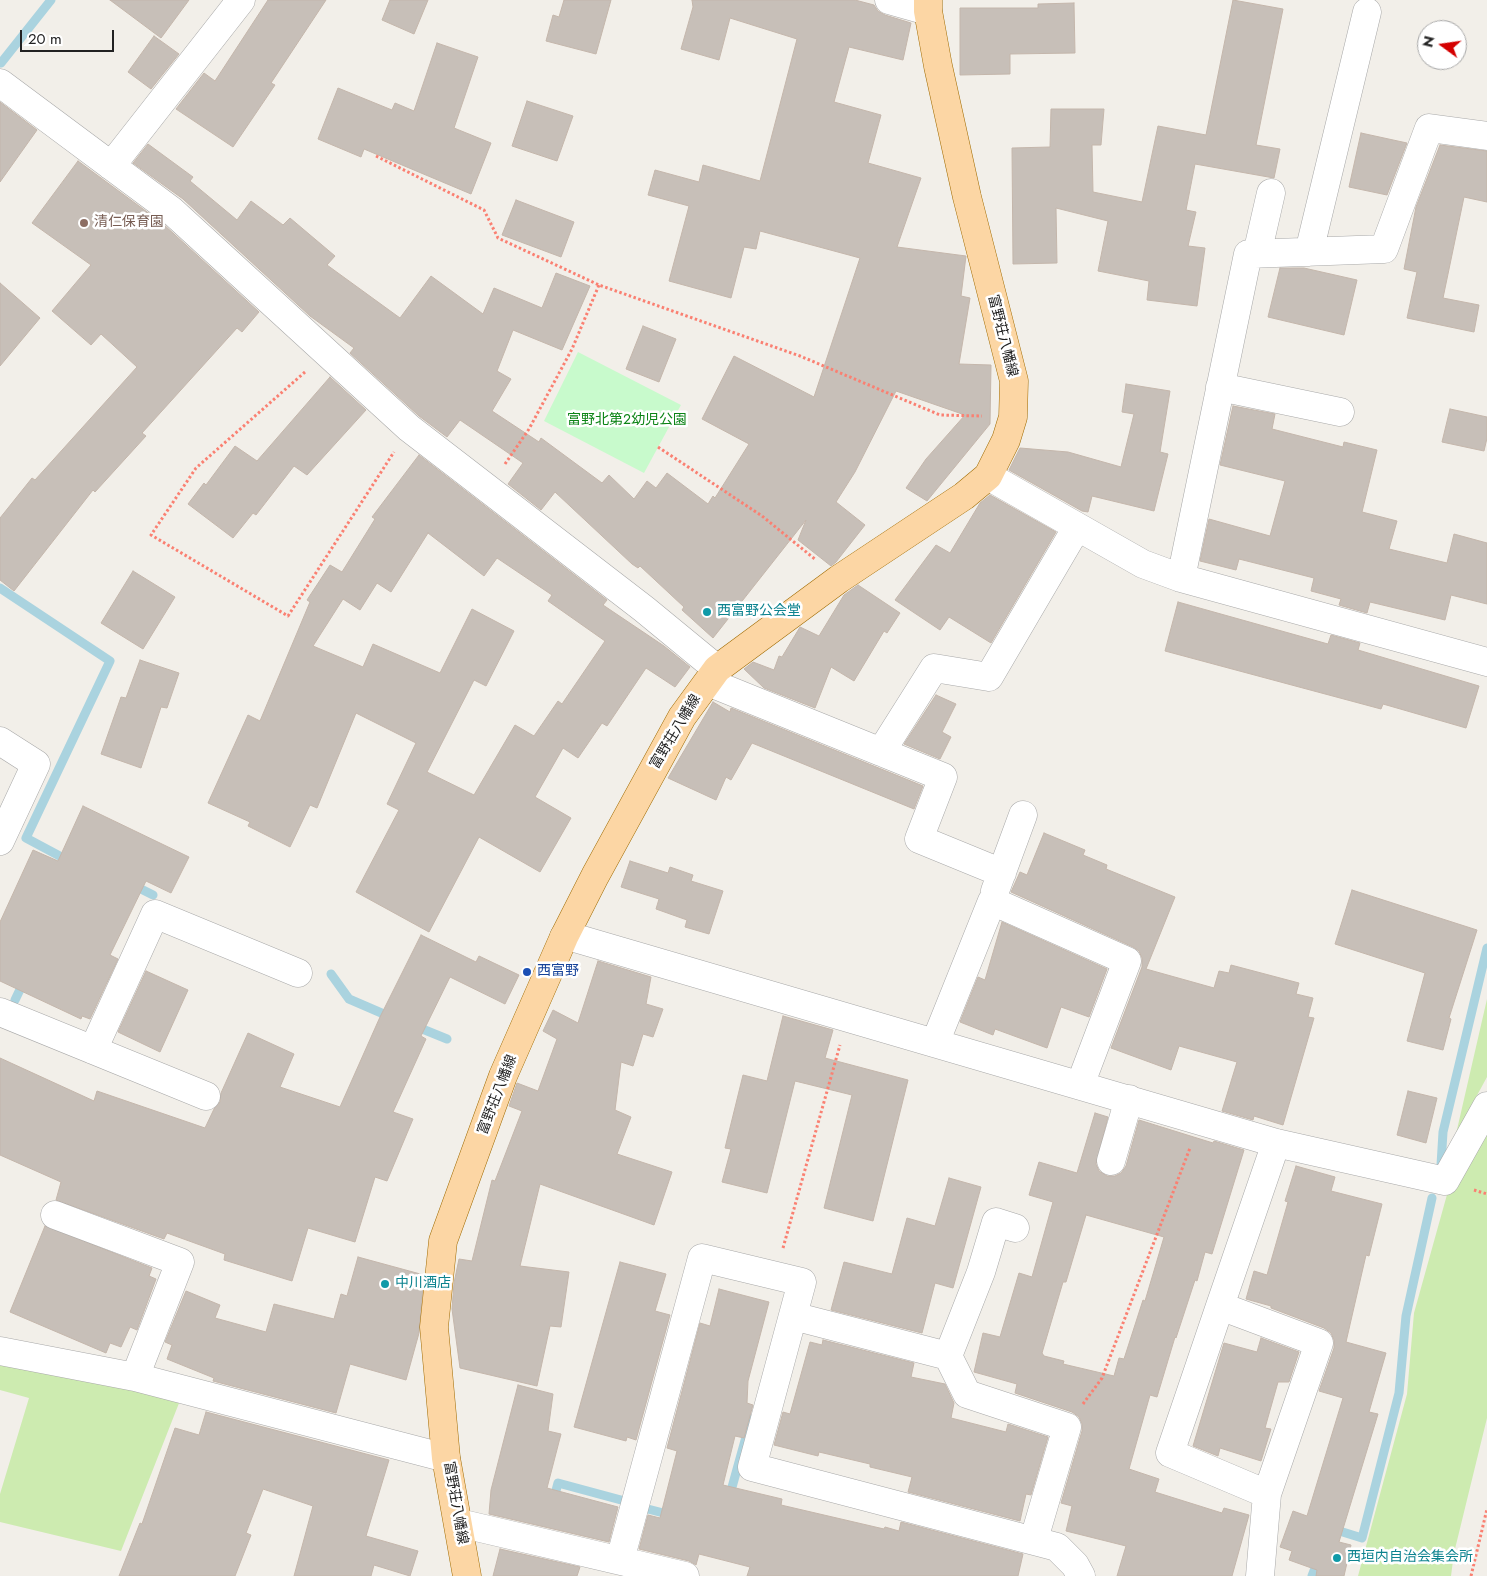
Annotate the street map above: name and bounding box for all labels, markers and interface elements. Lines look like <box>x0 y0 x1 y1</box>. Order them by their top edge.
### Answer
scale bar <box>22 20 116 52</box>
north arrow <box>1417 20 1467 70</box>
text: 20 m <box>28 28 62 50</box>
text: N <box>1417 34 1439 49</box>
place label: 清仁保育園 <box>94 215 164 231</box>
marker: 清仁保育園 <box>78 217 90 229</box>
street label: 富野荘八幡線 <box>984 293 1020 379</box>
park label: 富野北第2幼児公園 <box>567 413 687 429</box>
place label: 西富野公会堂 <box>717 604 801 620</box>
marker: 西富野公会堂 <box>701 606 713 618</box>
street label: 富野荘八幡線 <box>647 692 705 772</box>
place label: 西富野 <box>537 964 579 980</box>
marker: 西富野 <box>521 966 533 978</box>
street label: 富野荘八幡線 <box>475 1053 521 1137</box>
place label: 中川酒店 <box>395 1276 451 1292</box>
marker: 中川酒店 <box>379 1278 391 1290</box>
street label: 富野荘八幡線 <box>439 1460 471 1546</box>
place label: 西垣内自治会集会所 <box>1347 1550 1473 1566</box>
marker: 西垣内自治会集会所 <box>1331 1552 1343 1564</box>

